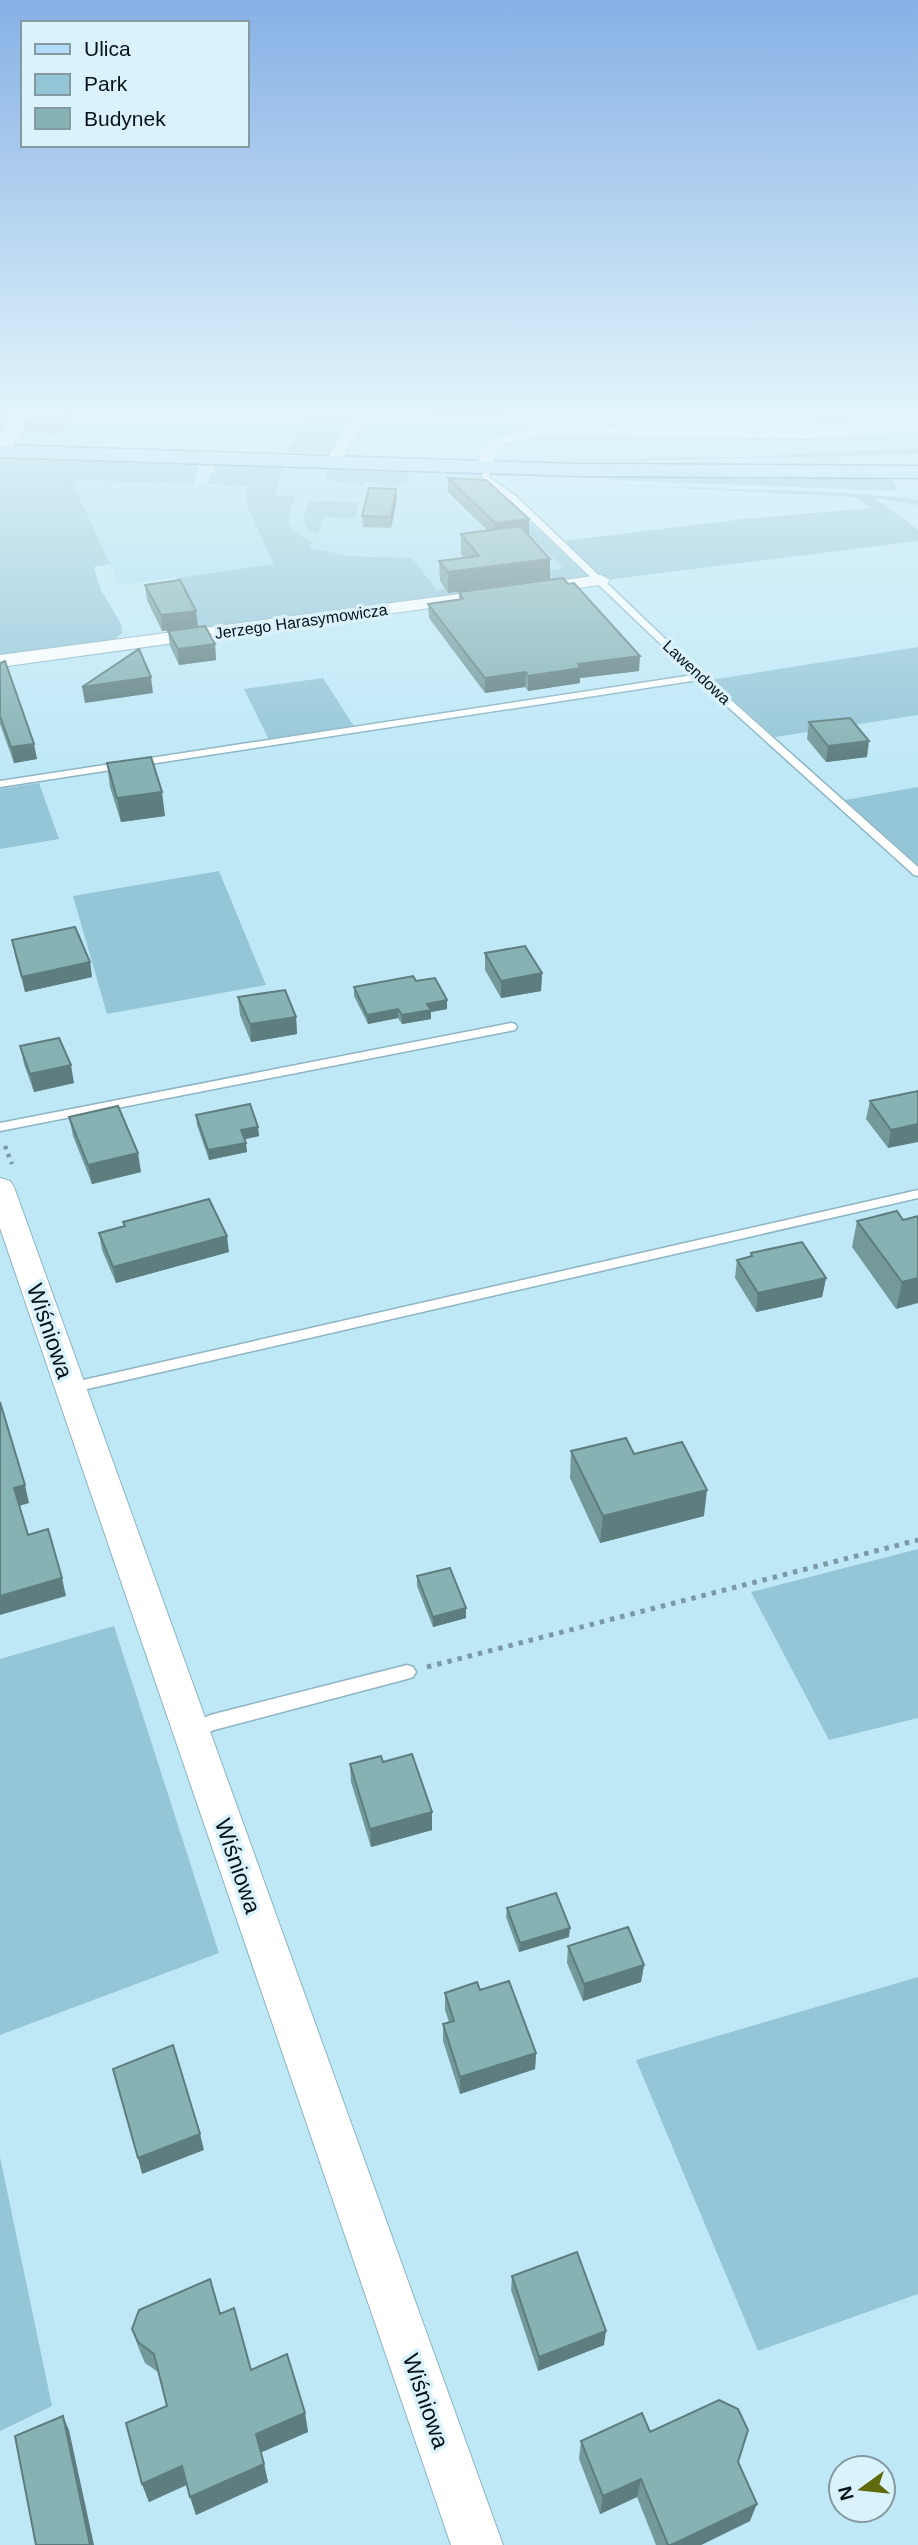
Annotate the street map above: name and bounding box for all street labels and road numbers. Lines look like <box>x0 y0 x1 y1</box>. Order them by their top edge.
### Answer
street label: Jerzego Harasymowicza <box>214 601 389 642</box>
street label: Lawendowa <box>660 637 734 708</box>
street label: Wiśniowa <box>22 1280 78 1382</box>
street label: Wiśniowa <box>210 1815 266 1917</box>
street label: Wiśniowa <box>398 2350 454 2452</box>

